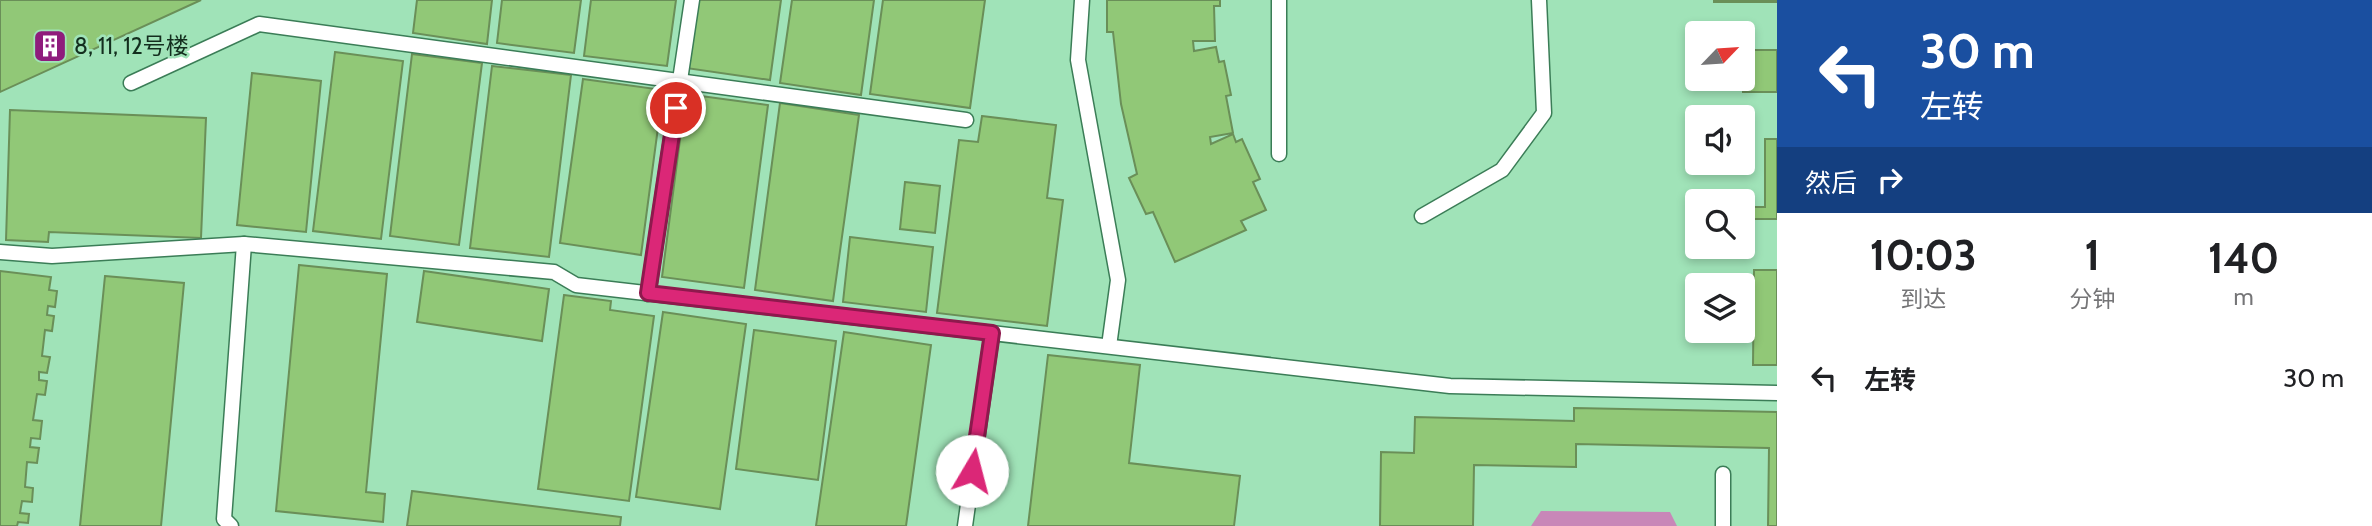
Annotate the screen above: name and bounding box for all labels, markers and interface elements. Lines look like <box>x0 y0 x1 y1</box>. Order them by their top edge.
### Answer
north arrow <box>1685 21 1755 91</box>
map controls <box>1685 21 1755 343</box>
text: 30 m <box>1920 21 2035 80</box>
building icon: 8, 11, 12号楼 <box>31 27 69 65</box>
icon: left <box>1805 28 1896 119</box>
place label: 8, 11, 12号楼 <box>74 32 189 60</box>
pin <box>646 78 706 138</box>
text: 左转 <box>1920 87 1984 126</box>
icon: arrive <box>657 89 695 127</box>
button: sound <box>1685 105 1755 175</box>
icon: right <box>1871 161 1909 199</box>
text: 然后 <box>1805 167 1857 199</box>
button: search <box>1685 189 1755 259</box>
text: 10:03 <box>1870 229 1977 281</box>
text: 1 <box>2085 229 2100 281</box>
text: 140 <box>2208 232 2279 284</box>
button: layers <box>1685 273 1755 343</box>
text: m <box>2234 283 2254 311</box>
text: 到达 <box>1900 285 1946 313</box>
text: 分钟 <box>2069 285 2115 313</box>
icon: left <box>1805 359 1843 397</box>
text: 30 m <box>2283 362 2344 394</box>
text: 左转 <box>1864 364 1916 396</box>
position arrow <box>935 434 1009 508</box>

